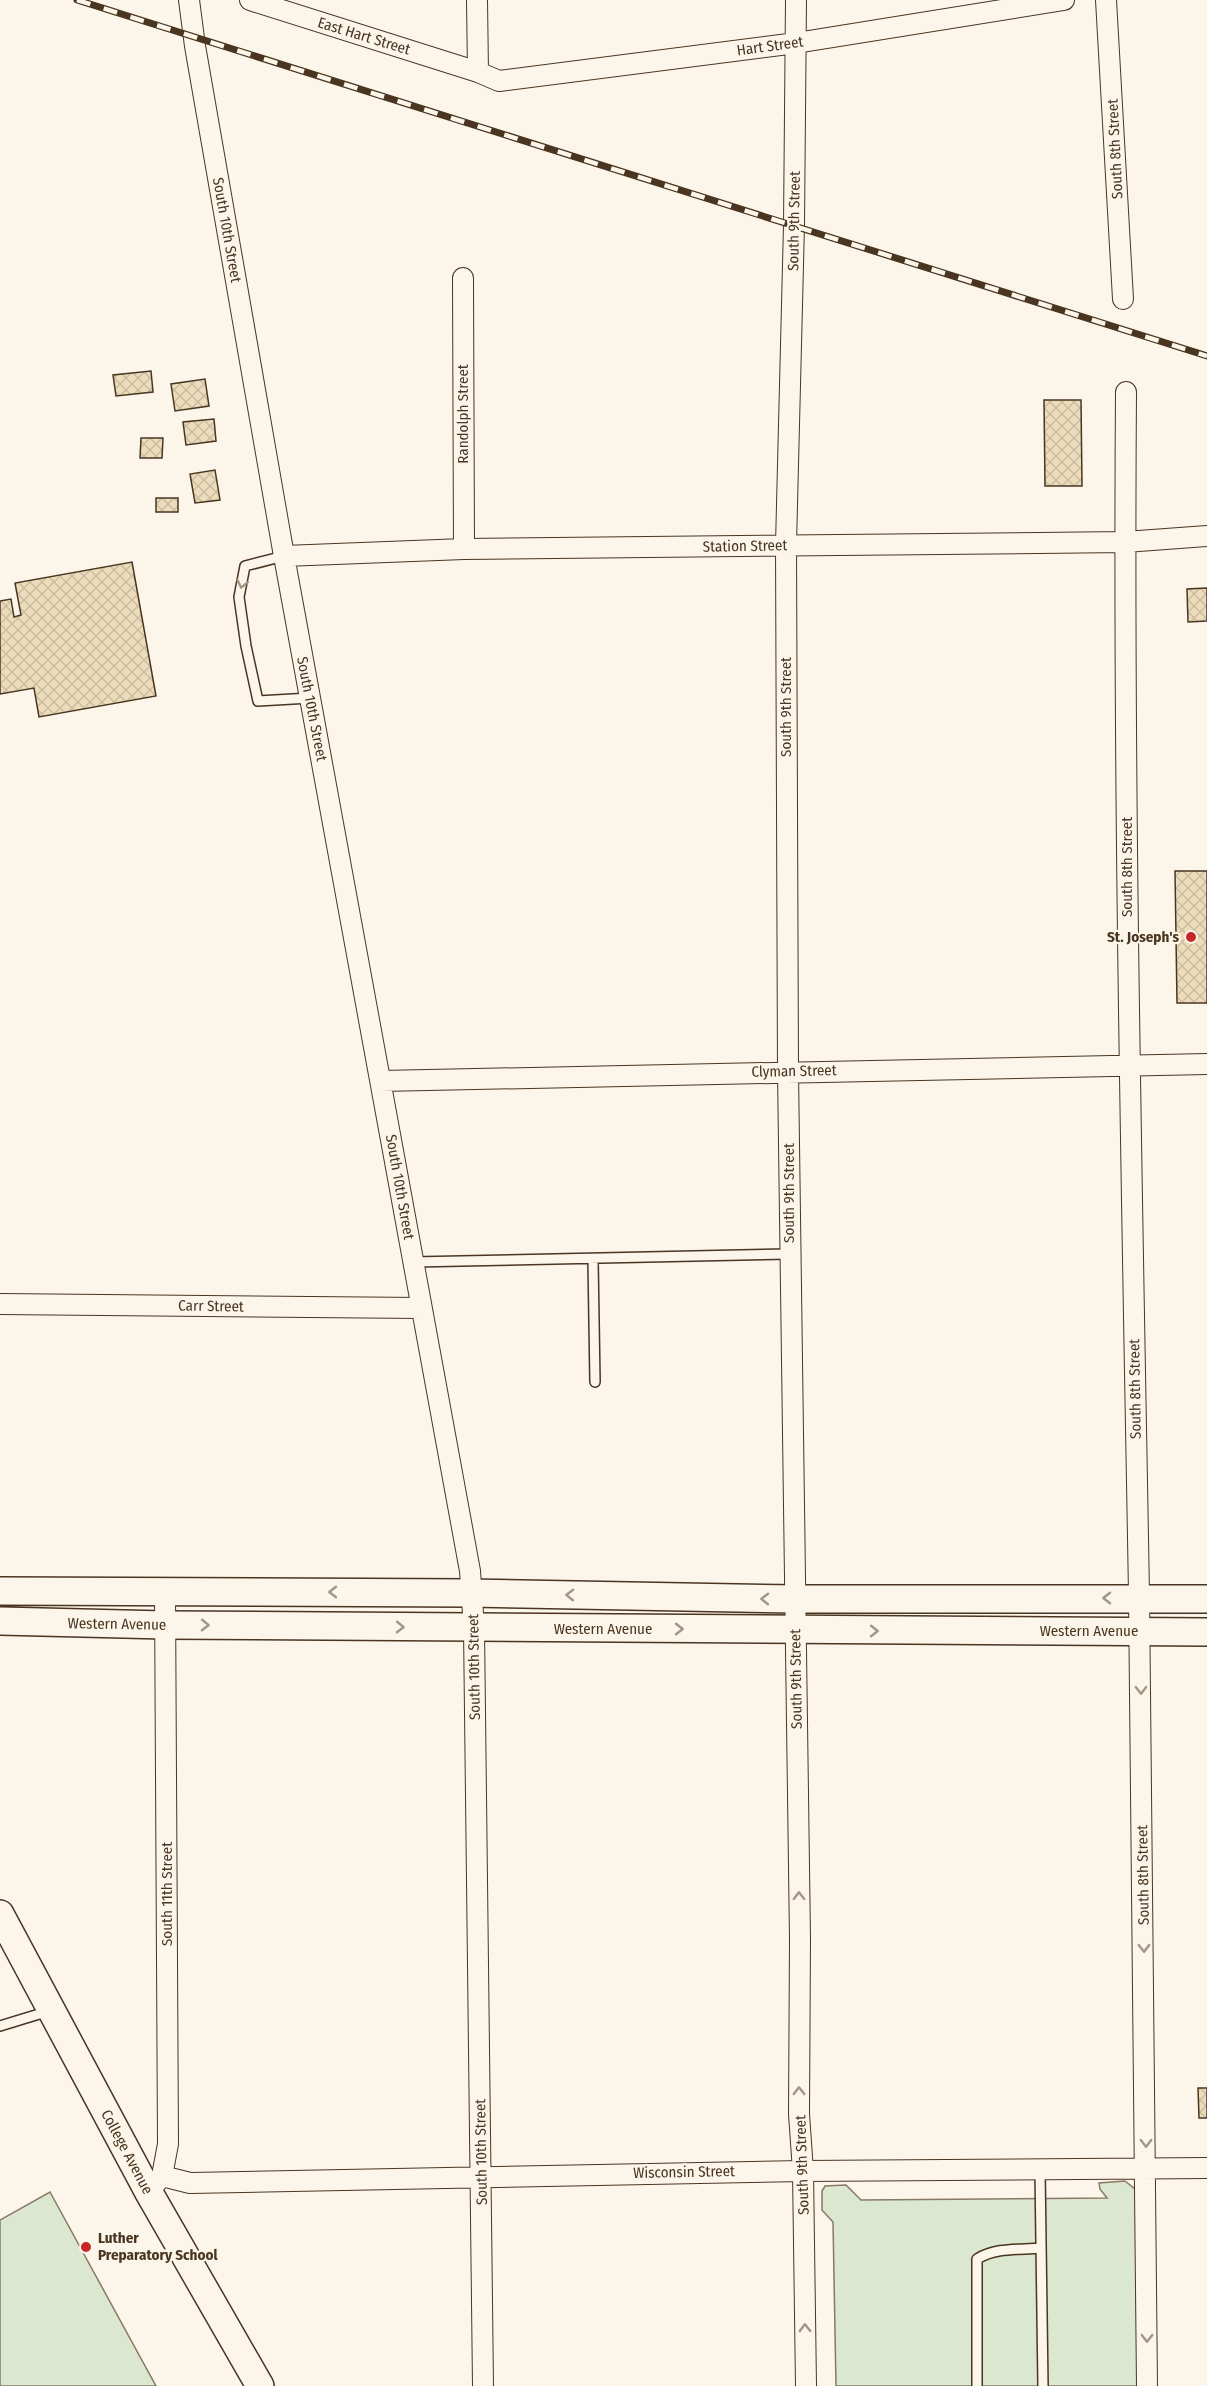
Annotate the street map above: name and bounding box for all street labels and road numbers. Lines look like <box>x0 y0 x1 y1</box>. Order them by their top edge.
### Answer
street label: East Hart Street <box>315 13 413 59</box>
street label: Hart Street <box>736 32 805 60</box>
street label: South 8th Street <box>1103 98 1127 200</box>
street label: South 9th Street <box>784 171 804 271</box>
street label: South 10th Street <box>209 176 245 284</box>
street label: Randolph Street <box>454 364 472 464</box>
street label: Station Street <box>703 536 787 556</box>
street label: South 10th Street <box>293 655 331 763</box>
street label: South 9th Street <box>777 657 795 757</box>
street label: South 8th Street <box>1118 817 1136 917</box>
street label: Clyman Street <box>751 1061 837 1081</box>
street label: South 10th Street <box>382 1133 418 1241</box>
street label: South 9th Street <box>780 1143 798 1243</box>
street label: Carr Street <box>178 1296 244 1316</box>
street label: South 8th Street <box>1125 1339 1145 1439</box>
street label: Western Avenue <box>67 1614 167 1634</box>
street label: South 10th Street <box>464 1614 484 1720</box>
street label: Western Avenue <box>554 1620 652 1638</box>
street label: Western Avenue <box>1040 1622 1138 1640</box>
street label: South 9th Street <box>786 1629 806 1729</box>
street label: South 8th Street <box>1133 1825 1153 1925</box>
street label: South 11th Street <box>158 1842 176 1946</box>
street label: South 10th Street <box>471 2099 491 2205</box>
street label: College Avenue <box>97 2107 157 2197</box>
street label: South 9th Street <box>791 2115 813 2215</box>
street label: Wisconsin Street <box>633 2162 735 2182</box>

